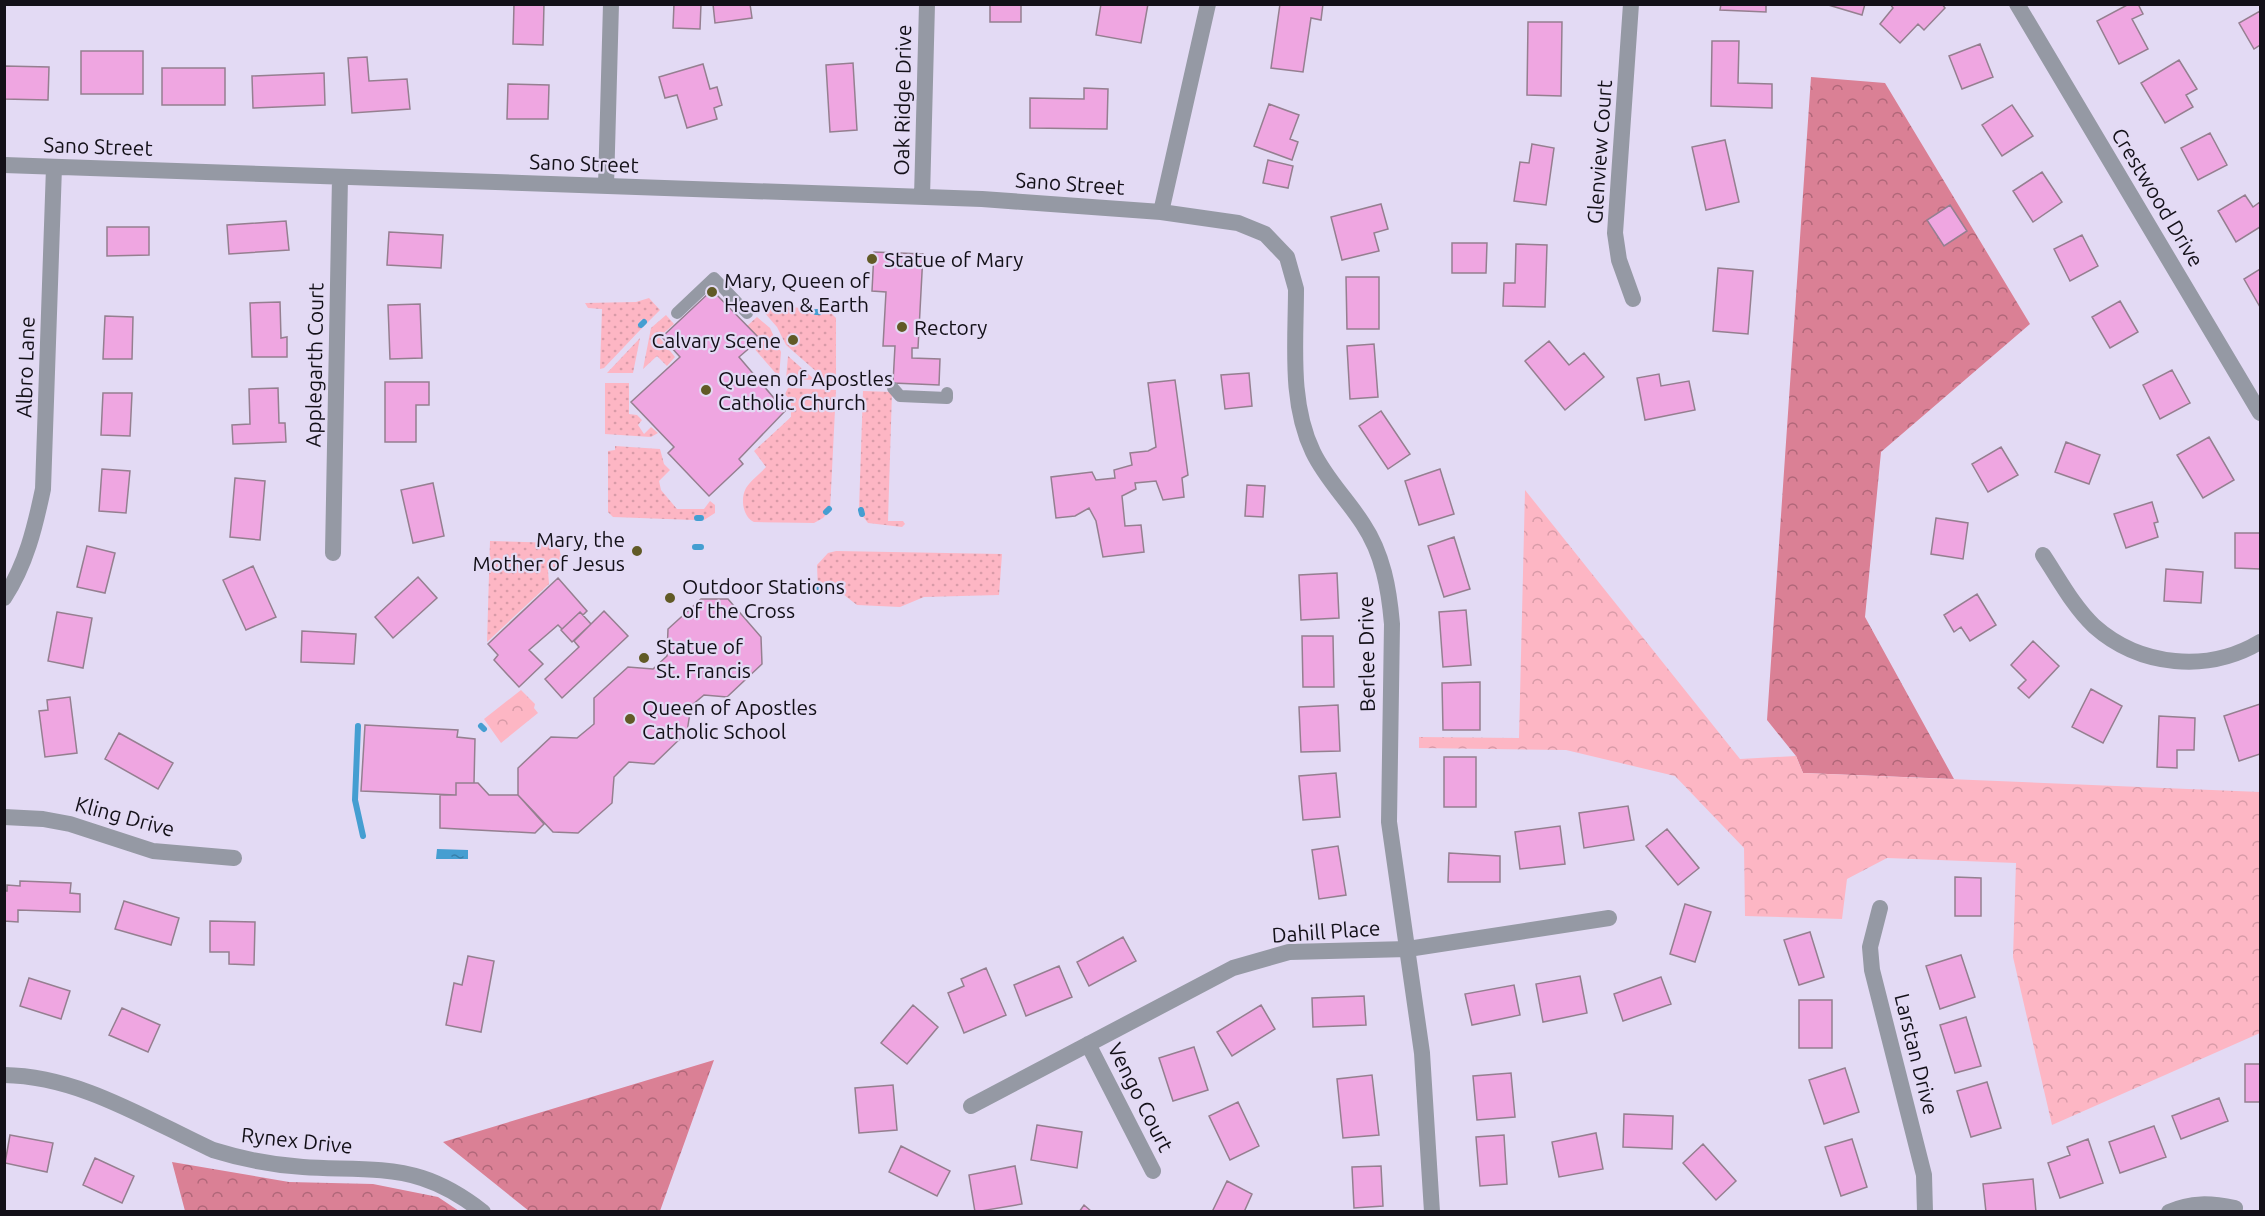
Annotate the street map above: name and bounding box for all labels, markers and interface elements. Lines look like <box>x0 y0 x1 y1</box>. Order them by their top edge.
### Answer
street label: Oak Ridge Drive <box>889 24 915 176</box>
street label: Glenview Court <box>1582 79 1616 225</box>
street label: Crestwood Drive <box>2107 123 2209 271</box>
street label: Sano Street <box>43 132 153 160</box>
street label: Sano Street <box>529 149 639 177</box>
street label: Sano Street <box>1015 167 1125 199</box>
place label: Statue of Mary <box>884 247 1023 271</box>
marker: Statue of Mary <box>865 252 879 266</box>
place label: Mary, Queen of Heaven & Earth <box>724 268 871 316</box>
street label: Applegarth Court <box>301 283 327 447</box>
marker: Mary, Queen of Heaven & Earth <box>705 285 719 299</box>
place label: Rectory <box>914 315 987 339</box>
street label: Albro Lane <box>11 316 39 418</box>
marker: Rectory <box>895 320 909 334</box>
place label: Calvary Scene <box>652 328 781 352</box>
marker: Calvary Scene <box>786 333 800 347</box>
place label: Queen of Apostles Catholic Church <box>718 366 893 414</box>
marker: Queen of Apostles Catholic Church <box>699 383 713 397</box>
place label: Mary, the Mother of Jesus <box>473 527 625 575</box>
marker: Mary, the Mother of Jesus <box>630 544 644 558</box>
place label: Outdoor Stations of the Cross <box>682 574 845 622</box>
marker: Outdoor Stations of the Cross <box>663 591 677 605</box>
street label: Berlee Drive <box>1353 596 1379 712</box>
place label: Statue of St. Francis <box>656 634 751 682</box>
marker: Statue of St. Francis <box>637 651 651 665</box>
place label: Queen of Apostles Catholic School <box>642 695 817 743</box>
marker: Queen of Apostles Catholic School <box>623 712 637 726</box>
street label: Kling Drive <box>73 791 177 841</box>
street label: Dahill Place <box>1271 915 1381 947</box>
street label: Larstan Drive <box>1890 991 1944 1117</box>
street label: Vengo Court <box>1103 1039 1179 1155</box>
street label: Rynex Drive <box>240 1122 354 1158</box>

